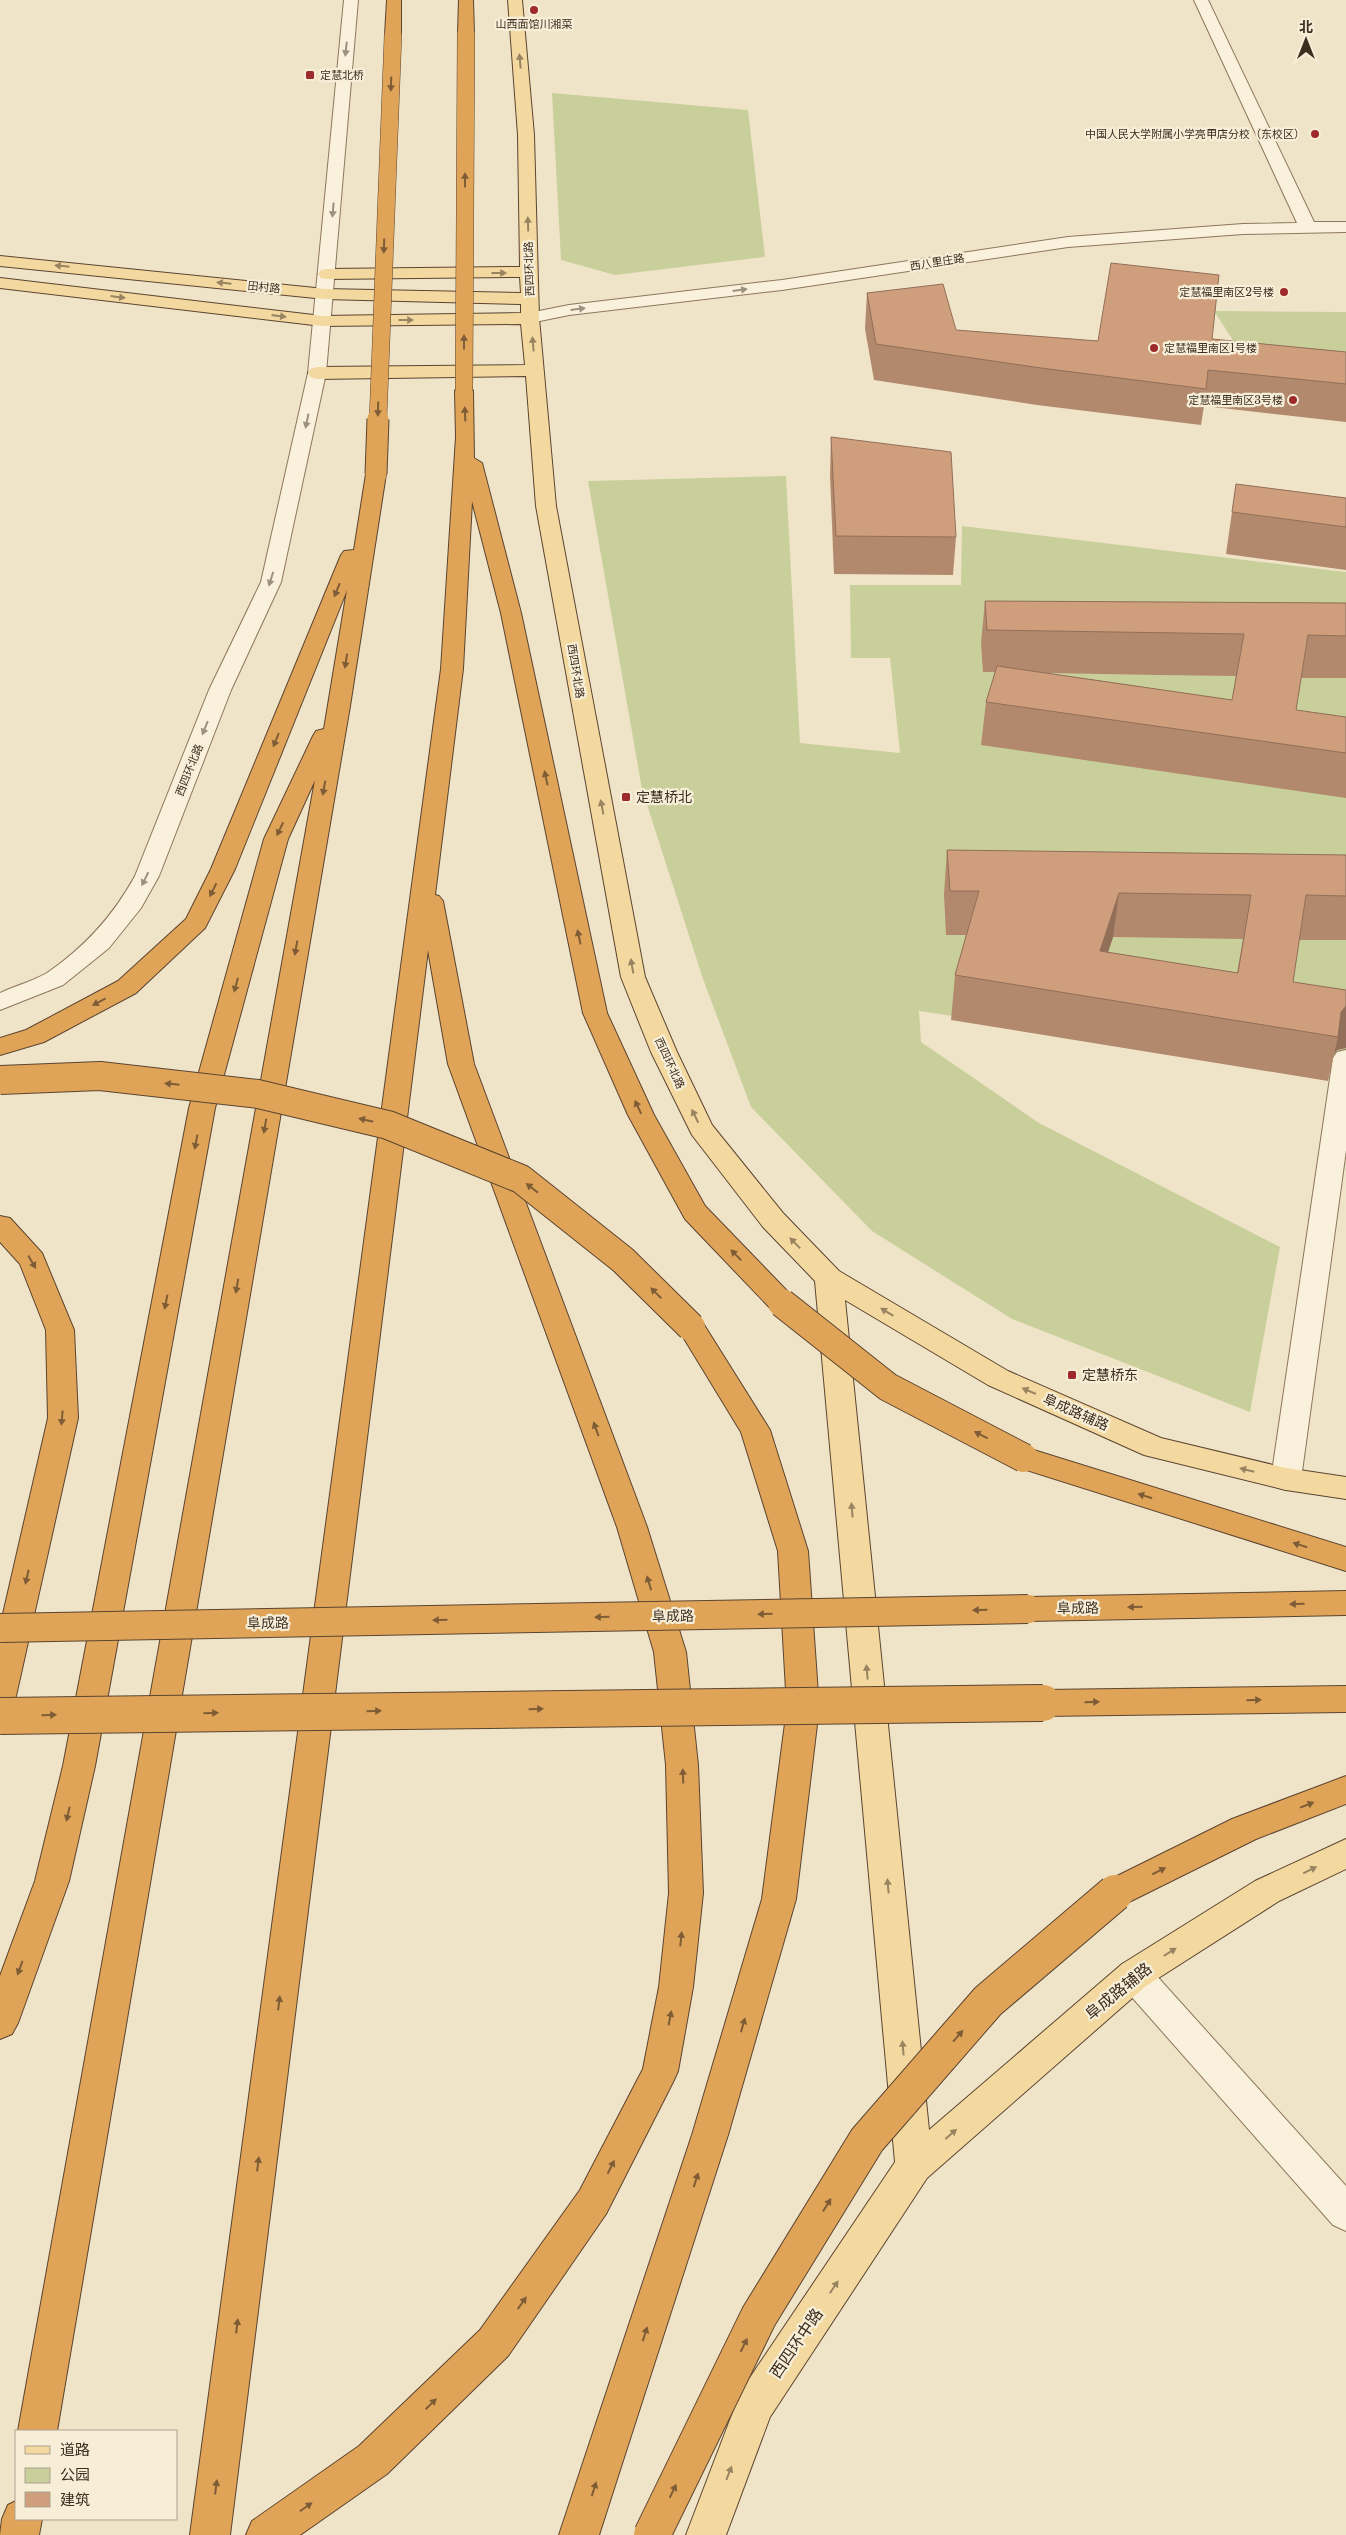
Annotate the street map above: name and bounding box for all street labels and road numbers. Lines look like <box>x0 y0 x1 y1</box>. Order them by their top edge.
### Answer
street label: 西四环北路 <box>521 241 537 297</box>
street label: 西八里庄路 <box>909 251 965 273</box>
street label: 田村路 <box>247 278 281 296</box>
street label: 西四环北路 <box>565 643 587 699</box>
street label: 西四环北路 <box>172 742 206 798</box>
street label: 西四环北路 <box>652 1035 688 1091</box>
street label: 阜成路辅路 <box>1040 1390 1112 1434</box>
street label: 阜成路 <box>1057 1599 1099 1617</box>
street label: 阜成路 <box>652 1607 694 1625</box>
street label: 阜成路 <box>247 1614 289 1632</box>
street label: 阜成路辅路 <box>1081 1958 1155 2024</box>
street label: 西四环中路 <box>765 2304 827 2382</box>

